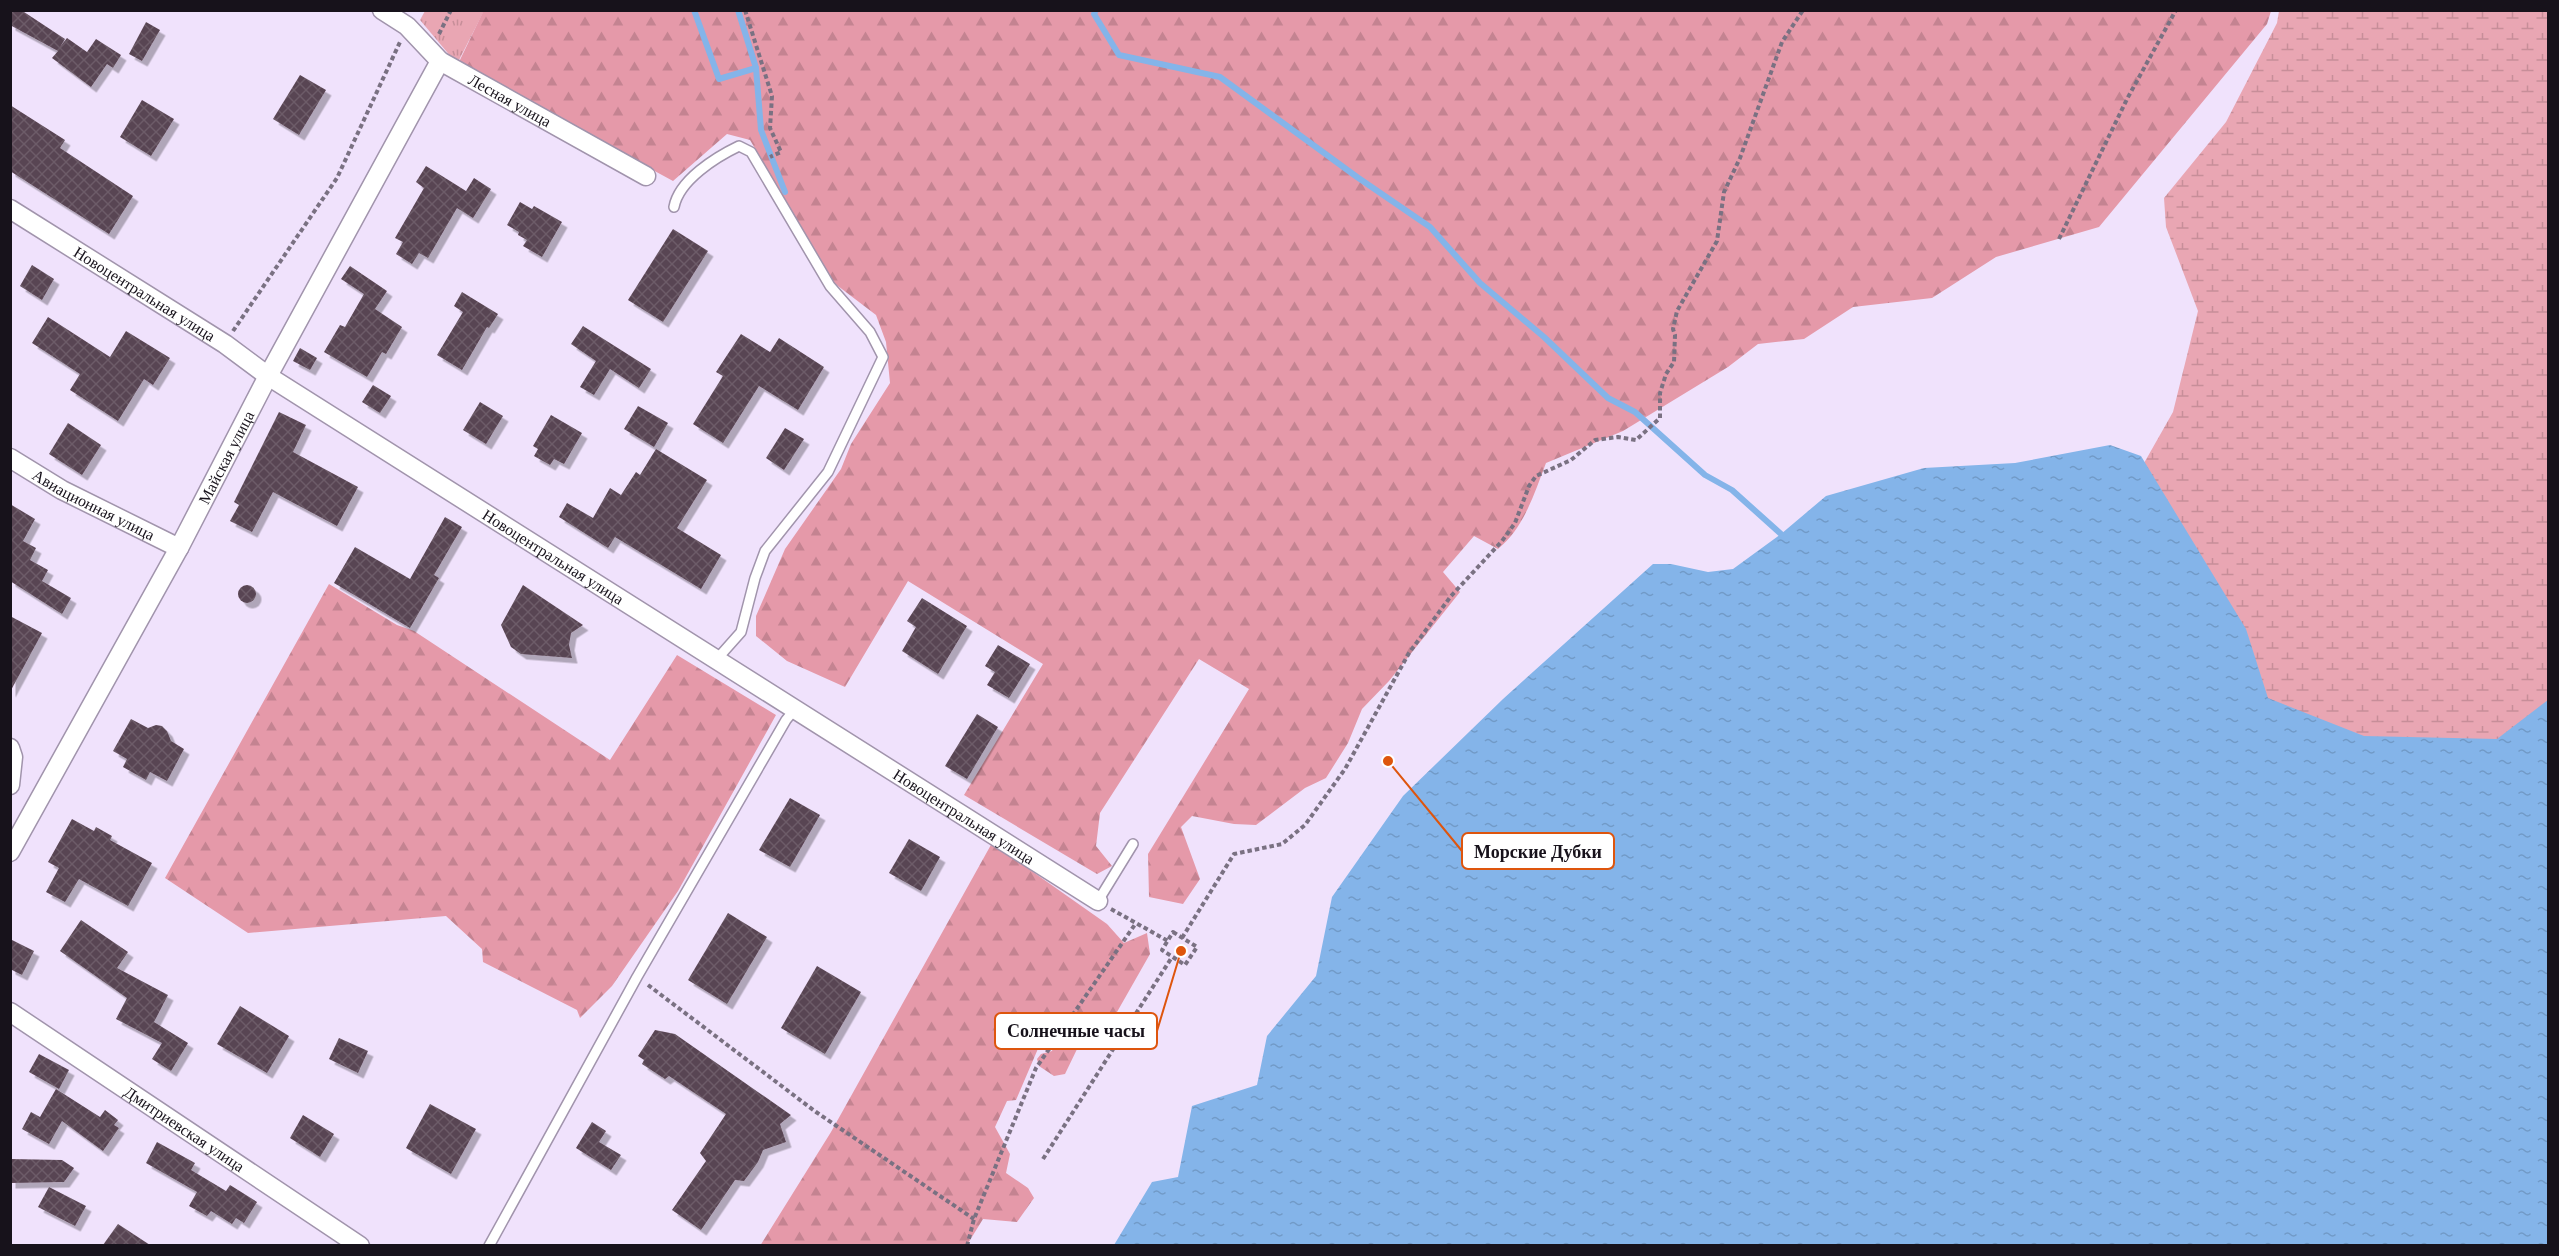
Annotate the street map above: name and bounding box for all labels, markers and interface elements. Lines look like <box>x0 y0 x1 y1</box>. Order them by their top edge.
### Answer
street label: Лесная улица <box>466 70 554 130</box>
street label: Новоцентральная улица <box>71 243 218 344</box>
street label: Майская улица <box>195 408 257 507</box>
street label: Авиационная улица <box>30 466 158 543</box>
street label: Новоцентральная улица <box>480 506 627 607</box>
street label: Новоцентральная улица <box>890 765 1038 867</box>
callout: Морские Дубки <box>1462 833 1614 869</box>
text: Морские Дубки <box>1474 842 1602 862</box>
callout: Солнечные часы <box>995 1013 1157 1049</box>
text: Солнечные часы <box>1007 1021 1145 1041</box>
street label: Дмитриевская улица <box>121 1083 248 1175</box>

